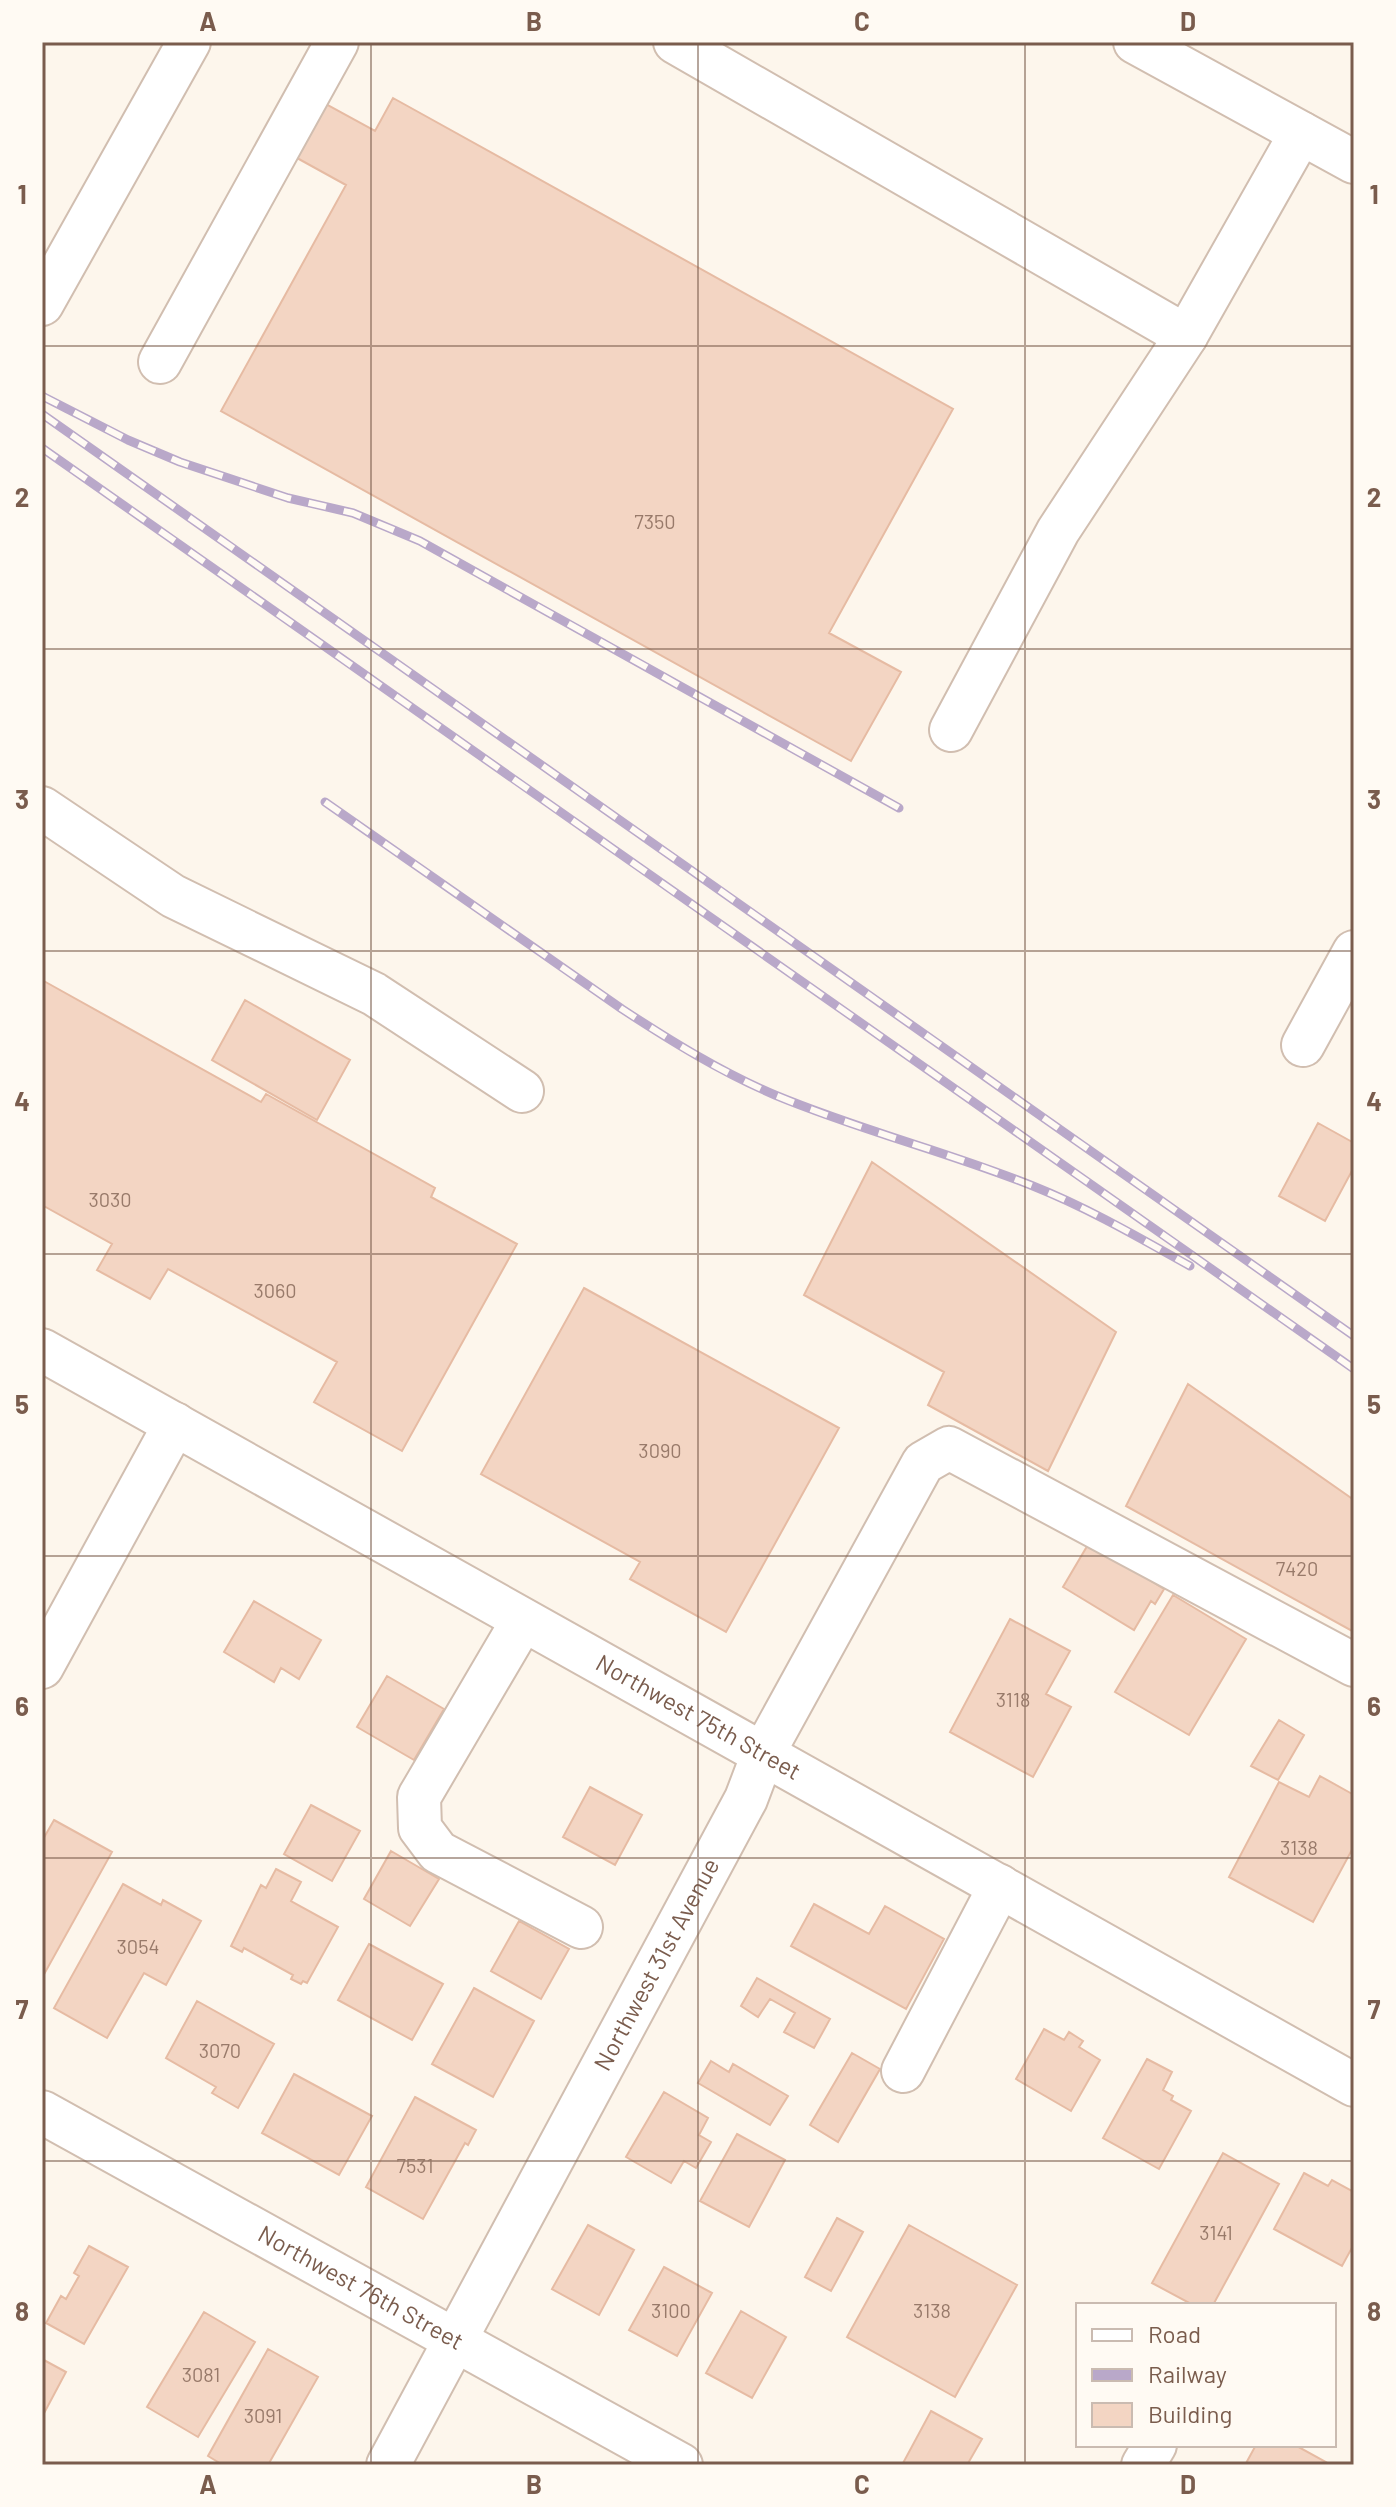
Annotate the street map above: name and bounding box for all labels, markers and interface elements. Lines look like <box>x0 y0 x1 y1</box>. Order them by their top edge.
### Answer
text: A <box>199 5 217 36</box>
text: B <box>526 5 542 36</box>
text: C <box>854 5 870 36</box>
text: D <box>1180 5 1196 36</box>
text: 1 <box>17 178 27 209</box>
text: 1 <box>1369 178 1379 209</box>
text: 2 <box>15 481 29 512</box>
text: 2 <box>1367 481 1381 512</box>
house number: 7350 <box>634 509 676 533</box>
text: 3 <box>15 783 29 814</box>
text: 3 <box>1367 783 1381 814</box>
text: 4 <box>14 1085 30 1116</box>
text: 4 <box>1366 1085 1382 1116</box>
house number: 3030 <box>88 1187 132 1211</box>
house number: 3060 <box>253 1278 297 1302</box>
text: 5 <box>15 1388 29 1419</box>
text: 5 <box>1367 1388 1381 1419</box>
house number: 3090 <box>638 1438 682 1462</box>
house number: 7420 <box>1276 1556 1318 1580</box>
street label: Northwest 75th Street <box>591 1647 806 1785</box>
house number: 3118 <box>996 1687 1030 1711</box>
text: 6 <box>15 1690 29 1721</box>
text: 6 <box>1367 1690 1381 1721</box>
house number: 3138 <box>1280 1835 1318 1859</box>
street label: Northwest 31st Avenue <box>587 1853 724 2075</box>
house number: 3054 <box>117 1934 159 1958</box>
text: 7 <box>16 1993 29 2024</box>
text: 7 <box>1368 1993 1381 2024</box>
house number: 3070 <box>199 2038 241 2062</box>
house number: 7531 <box>397 2153 433 2177</box>
street label: Northwest 76th Street <box>254 2218 469 2355</box>
house number: 3141 <box>1199 2220 1233 2244</box>
text: 8 <box>15 2295 29 2326</box>
text: 8 <box>1367 2295 1381 2326</box>
house number: 3100 <box>651 2298 691 2322</box>
house number: 3138 <box>913 2298 951 2322</box>
legend <box>1076 2303 1336 2447</box>
text: Road <box>1148 2319 1201 2348</box>
text: Railway <box>1148 2359 1227 2388</box>
house number: 3081 <box>182 2362 220 2386</box>
text: Building <box>1148 2399 1232 2428</box>
house number: 3091 <box>244 2403 282 2427</box>
text: A <box>199 2468 217 2499</box>
text: B <box>526 2468 542 2499</box>
text: C <box>854 2468 870 2499</box>
text: D <box>1180 2468 1196 2499</box>

